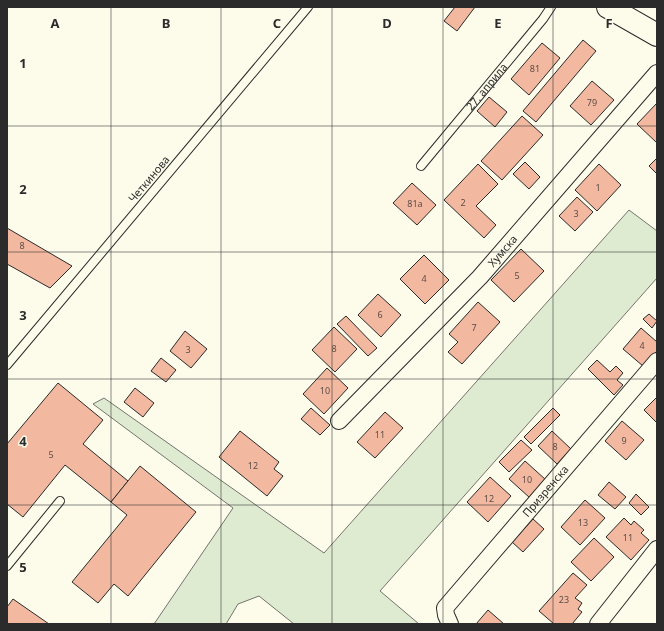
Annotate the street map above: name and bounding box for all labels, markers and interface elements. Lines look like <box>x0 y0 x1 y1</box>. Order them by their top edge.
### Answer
text: A <box>51 14 60 32</box>
text: B <box>162 14 170 32</box>
text: C <box>273 14 281 32</box>
text: D <box>382 14 392 32</box>
text: E <box>494 14 502 32</box>
text: F <box>605 14 613 32</box>
text: 1 <box>19 54 27 72</box>
street label: 27. априла <box>462 60 510 113</box>
house number: 81 <box>530 62 540 75</box>
house number: 79 <box>587 96 597 109</box>
street label: Четкинова <box>125 152 173 205</box>
text: 2 <box>19 180 27 198</box>
house number: 1 <box>595 181 601 194</box>
house number: 2 <box>460 196 466 209</box>
house number: 81a <box>407 197 423 210</box>
house number: 3 <box>573 207 579 220</box>
street label: Хумска <box>484 232 520 270</box>
house number: 8 <box>19 239 25 252</box>
house number: 5 <box>514 269 520 282</box>
house number: 4 <box>421 272 427 285</box>
text: 3 <box>19 306 27 324</box>
house number: 6 <box>377 308 383 321</box>
house number: 7 <box>471 321 477 334</box>
house number: 4 <box>639 339 645 352</box>
house number: 8 <box>331 342 337 355</box>
house number: 3 <box>185 343 191 356</box>
house number: 10 <box>320 384 330 397</box>
house number: 11 <box>375 428 385 441</box>
text: 4 <box>19 432 27 450</box>
house number: 9 <box>621 434 627 447</box>
house number: 8 <box>552 440 558 453</box>
house number: 5 <box>48 448 54 461</box>
house number: 12 <box>248 459 258 472</box>
street label: Призренска <box>519 462 571 520</box>
house number: 10 <box>522 473 532 486</box>
house number: 12 <box>484 492 494 505</box>
house number: 13 <box>578 516 588 529</box>
house number: 11 <box>623 531 633 544</box>
text: 5 <box>19 558 27 576</box>
house number: 23 <box>559 593 569 606</box>

